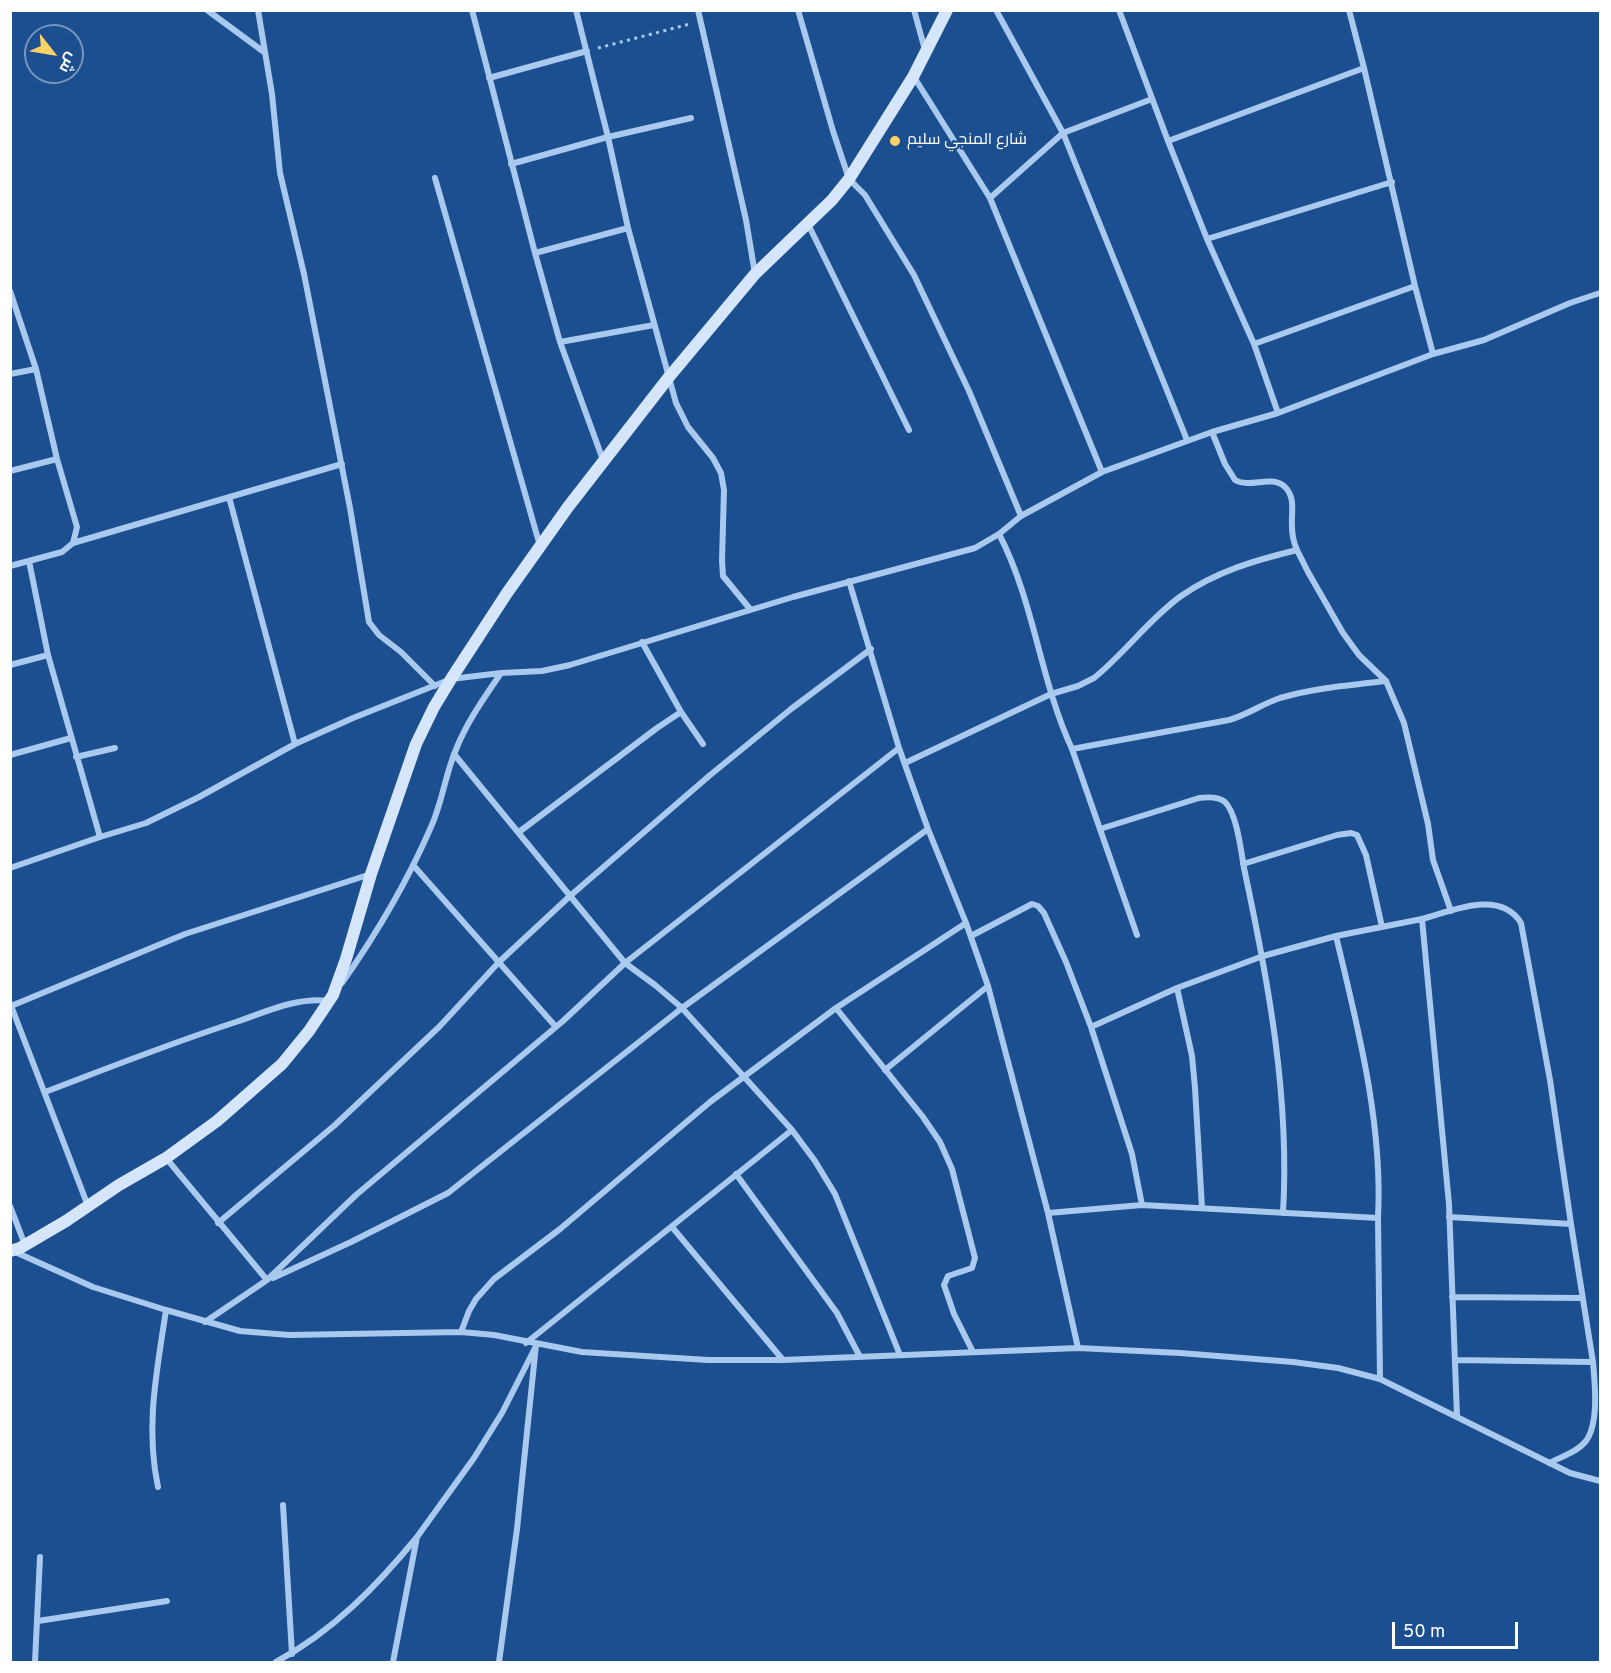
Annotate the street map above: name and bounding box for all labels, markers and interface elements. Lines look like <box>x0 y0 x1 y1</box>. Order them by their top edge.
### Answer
north arrow <box>24 24 84 84</box>
text: ش <box>54 48 82 76</box>
place label: شارع المنجي سليم <box>907 131 1027 151</box>
marker: شارع المنجي سليم <box>888 134 902 148</box>
scale bar <box>1395 1610 1521 1648</box>
text: 50 m <box>1403 1621 1445 1644</box>

